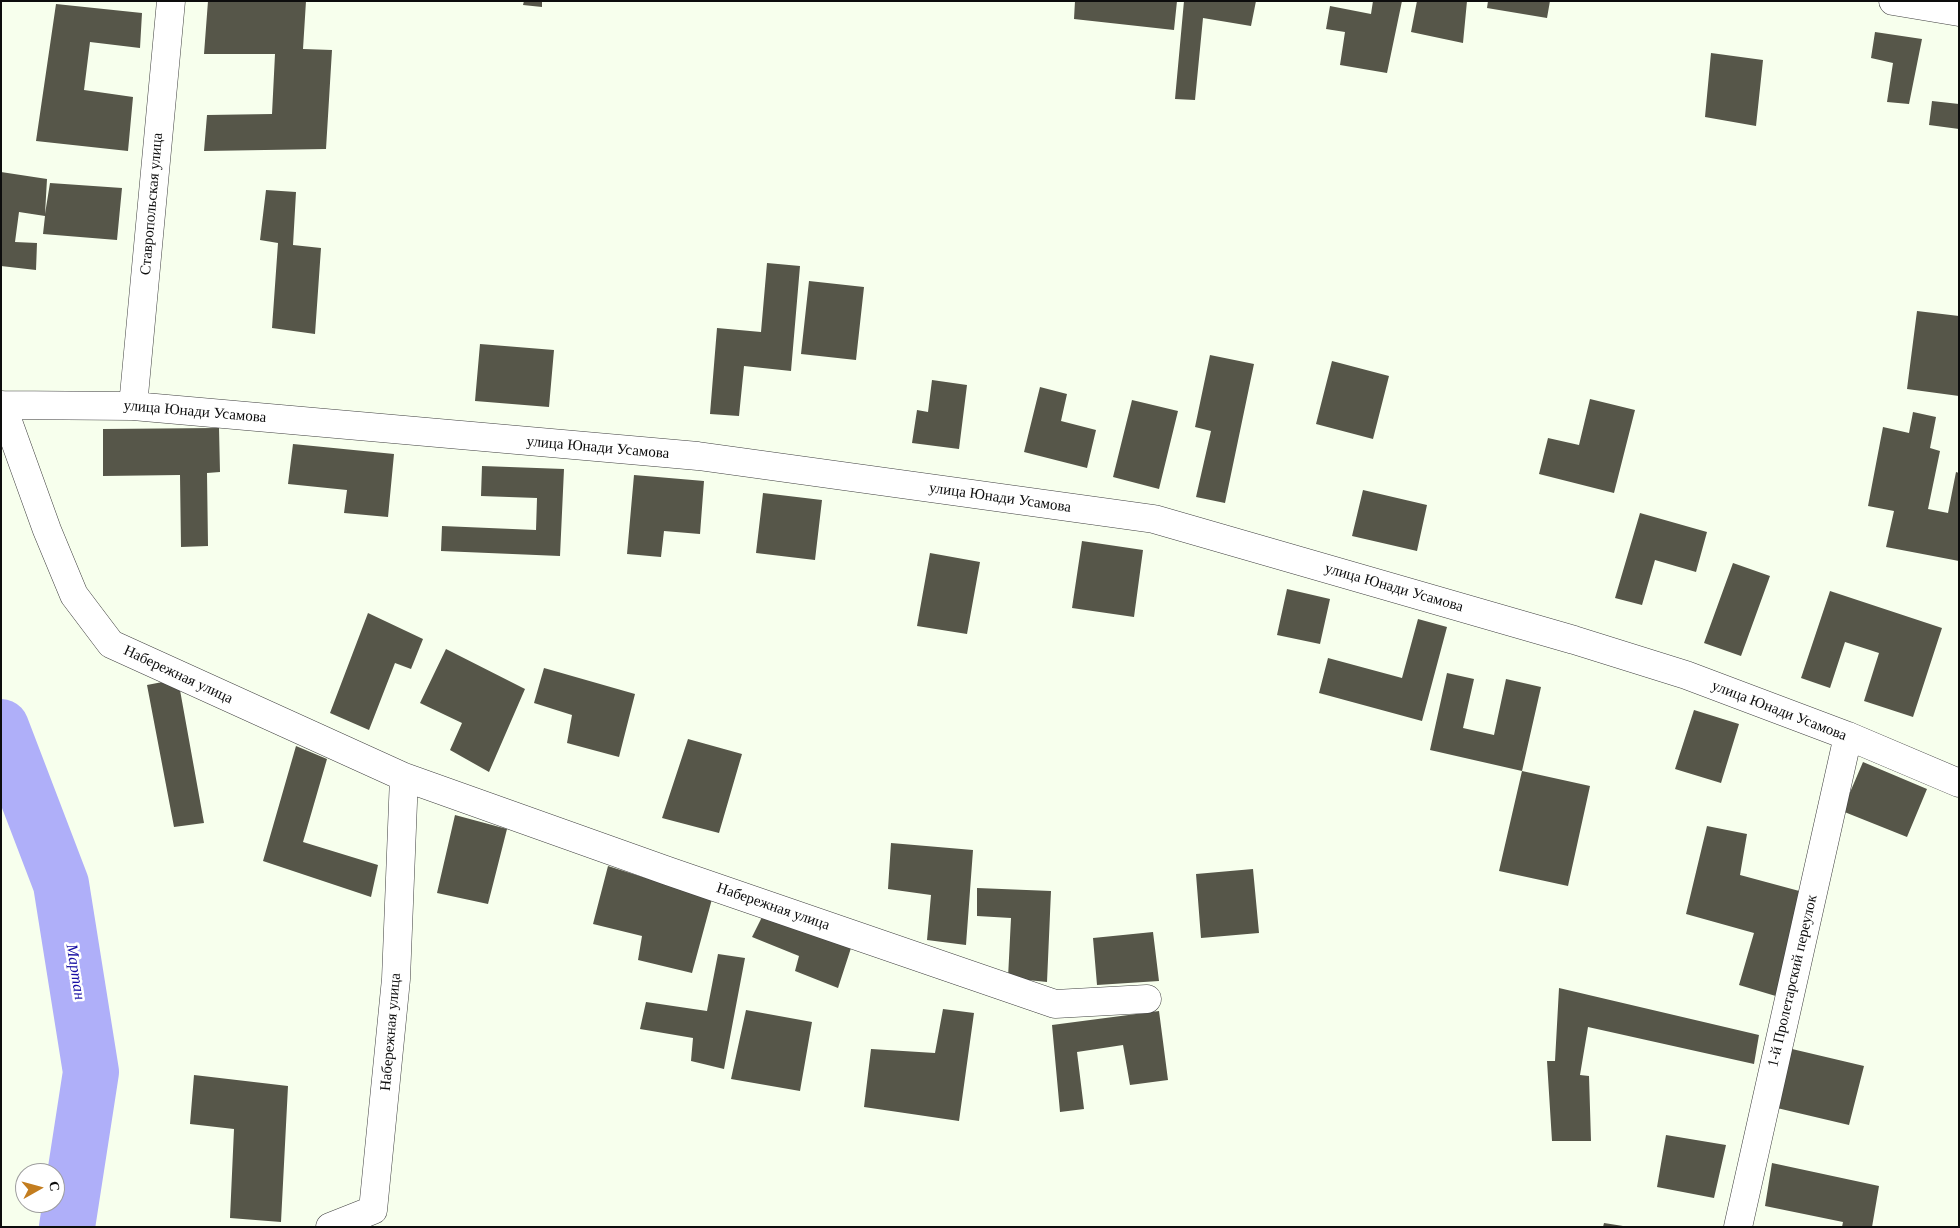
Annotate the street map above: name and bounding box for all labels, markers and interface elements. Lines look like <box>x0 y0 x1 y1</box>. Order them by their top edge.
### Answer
street label: Ставропольская улица <box>137 132 167 276</box>
street label: улица Юнади Усамова <box>123 397 267 427</box>
street label: улица Юнади Усамова <box>526 433 670 463</box>
street label: улица Юнади Усамова <box>928 479 1072 517</box>
street label: улица Юнади Усамова <box>1323 560 1465 616</box>
street label: Набережная улица <box>121 642 235 708</box>
street label: улица Юнади Усамова <box>1709 677 1849 745</box>
street label: Набережная улица <box>714 879 832 935</box>
street label: 1-й Пролетарский переулок <box>1764 893 1822 1069</box>
water label: Мартан <box>61 943 89 1001</box>
street label: Набережная улица <box>377 972 405 1092</box>
north arrow <box>15 1163 65 1213</box>
text: С <box>46 1180 62 1192</box>

